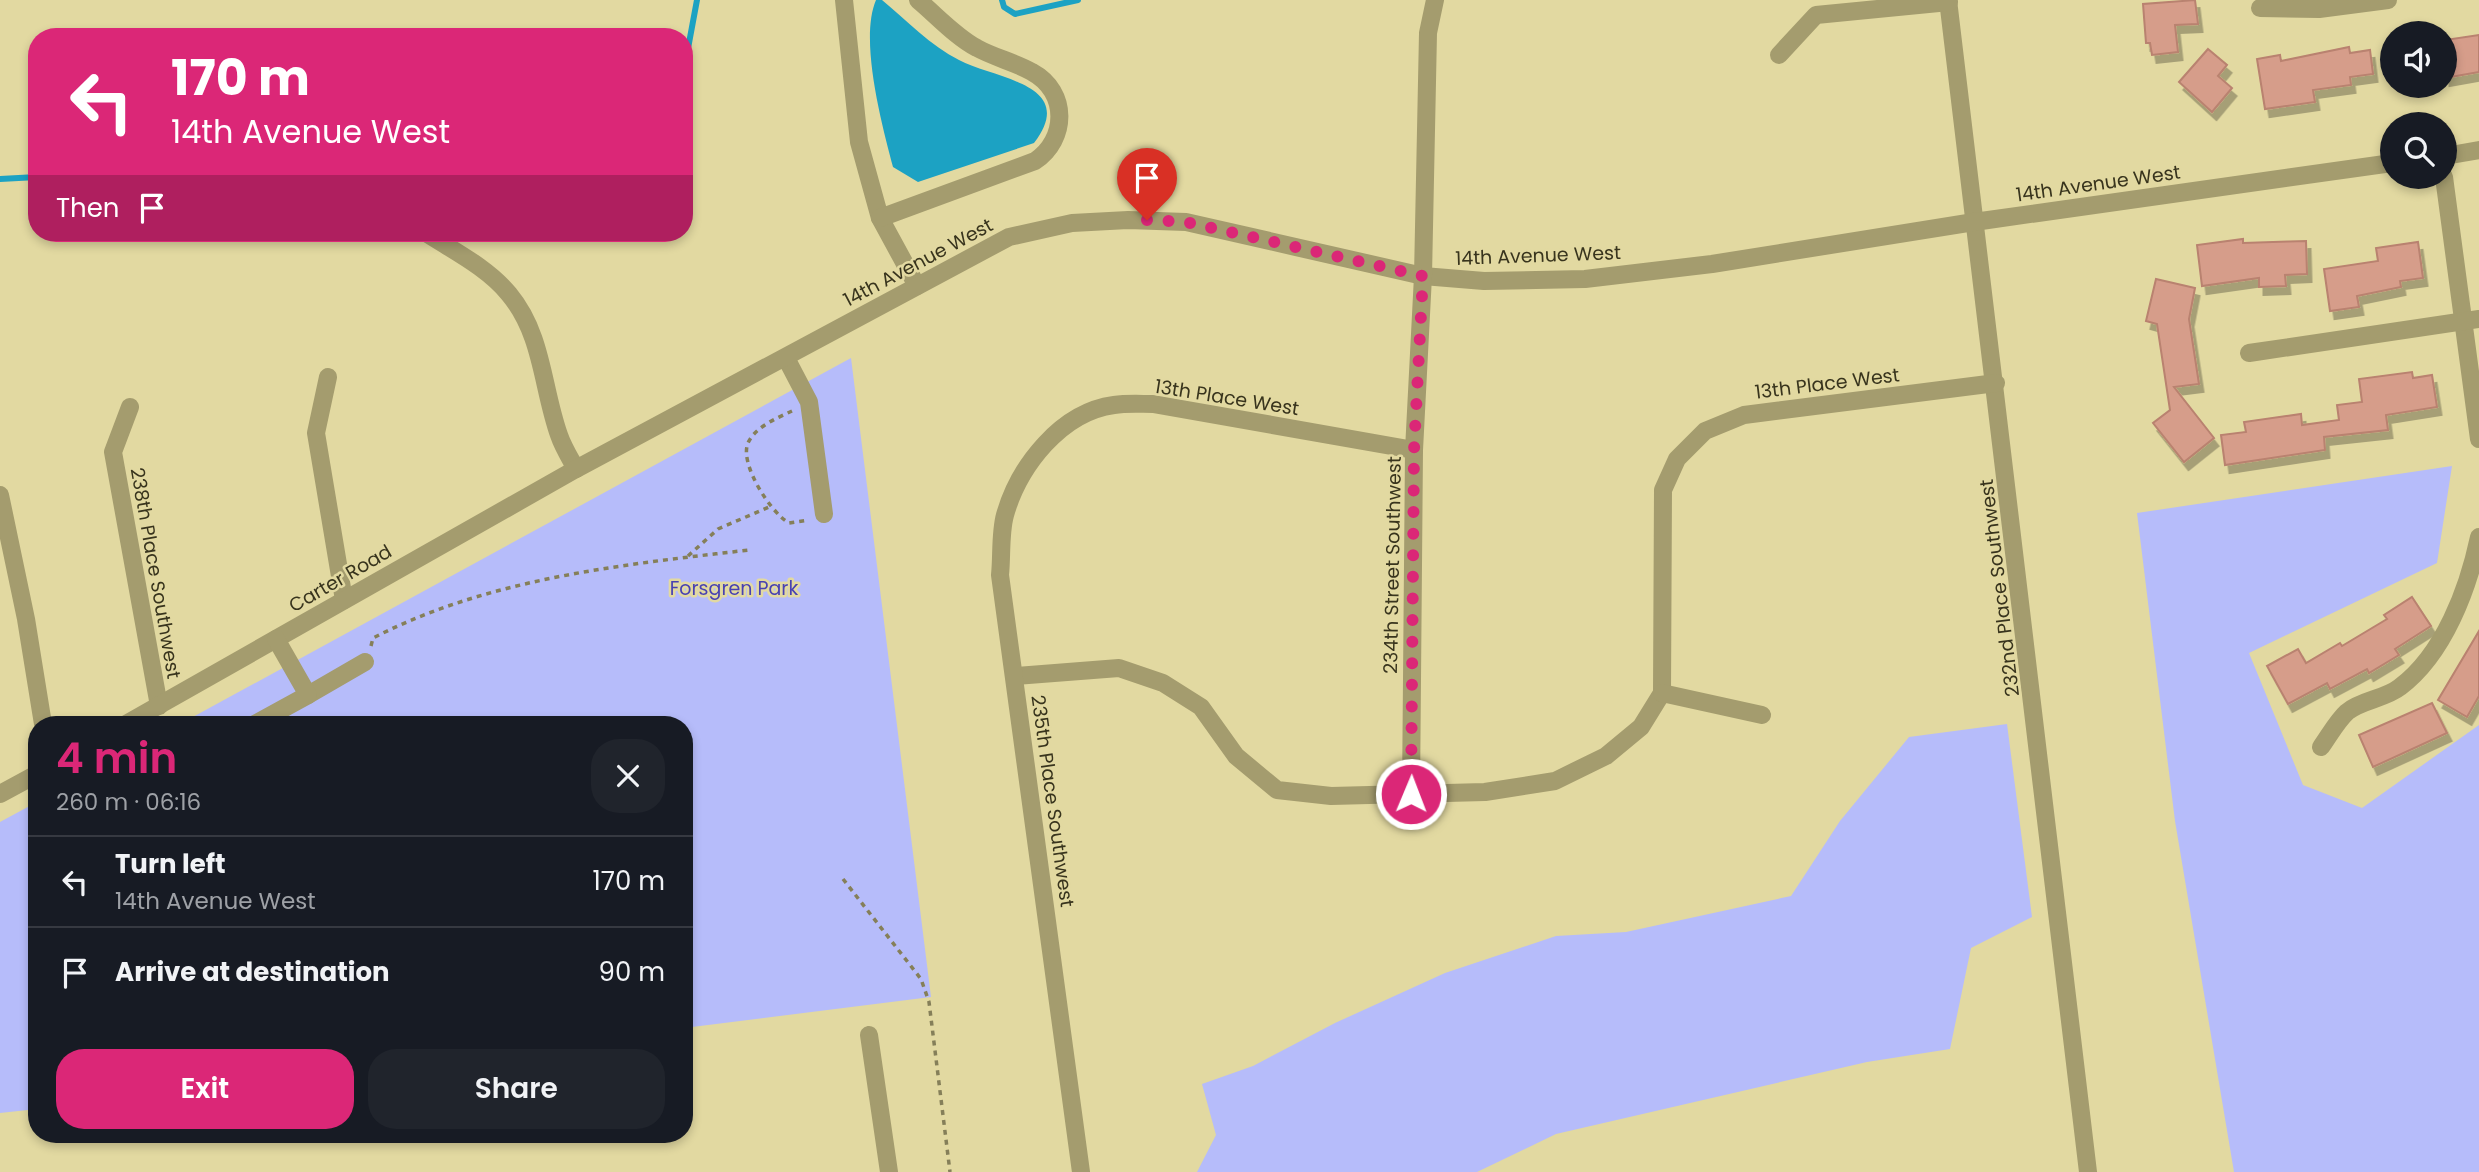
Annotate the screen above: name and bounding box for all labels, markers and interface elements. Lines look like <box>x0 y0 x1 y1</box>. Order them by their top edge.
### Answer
map controls <box>2380 21 2457 189</box>
button: sound <box>2380 21 2457 98</box>
text: 170 m <box>171 44 310 112</box>
icon: left <box>56 56 147 147</box>
text: 14th Avenue West <box>171 109 450 154</box>
button: search <box>2380 112 2457 189</box>
pin <box>1117 148 1177 220</box>
icon: arrive <box>1128 159 1166 197</box>
street label: 14th Avenue West <box>2014 159 2182 208</box>
icon: arrive <box>133 189 171 227</box>
text: Then <box>56 190 119 226</box>
street label: 14th Avenue West <box>839 212 998 313</box>
street label: 14th Avenue West <box>1455 239 1621 272</box>
street label: 13th Place West <box>1753 361 1901 406</box>
street label: 13th Place West <box>1153 373 1301 422</box>
street label: 234th Street Southwest <box>1377 456 1408 674</box>
street label: 238th Place Southwest <box>124 465 187 681</box>
street label: 232nd Place Southwest <box>1973 478 2026 698</box>
street label: Carter Road <box>284 538 397 619</box>
park label: Forsgren Park <box>670 575 798 602</box>
street label: 235th Place Southwest <box>1024 693 1081 909</box>
text: 4 min <box>56 729 177 788</box>
button: close <box>591 739 665 813</box>
position arrow <box>1374 757 1448 831</box>
text: 260 m · 06:16 <box>56 786 201 818</box>
text: Turn left <box>115 846 226 882</box>
icon: left <box>56 863 94 901</box>
text: 170 m <box>592 863 665 899</box>
text: 14th Avenue West <box>115 885 316 917</box>
icon: arrive <box>56 954 94 992</box>
text: Arrive at destination <box>115 954 390 990</box>
text: 90 m <box>599 954 665 990</box>
button: Exit <box>56 1049 354 1129</box>
button: Share <box>368 1049 665 1129</box>

